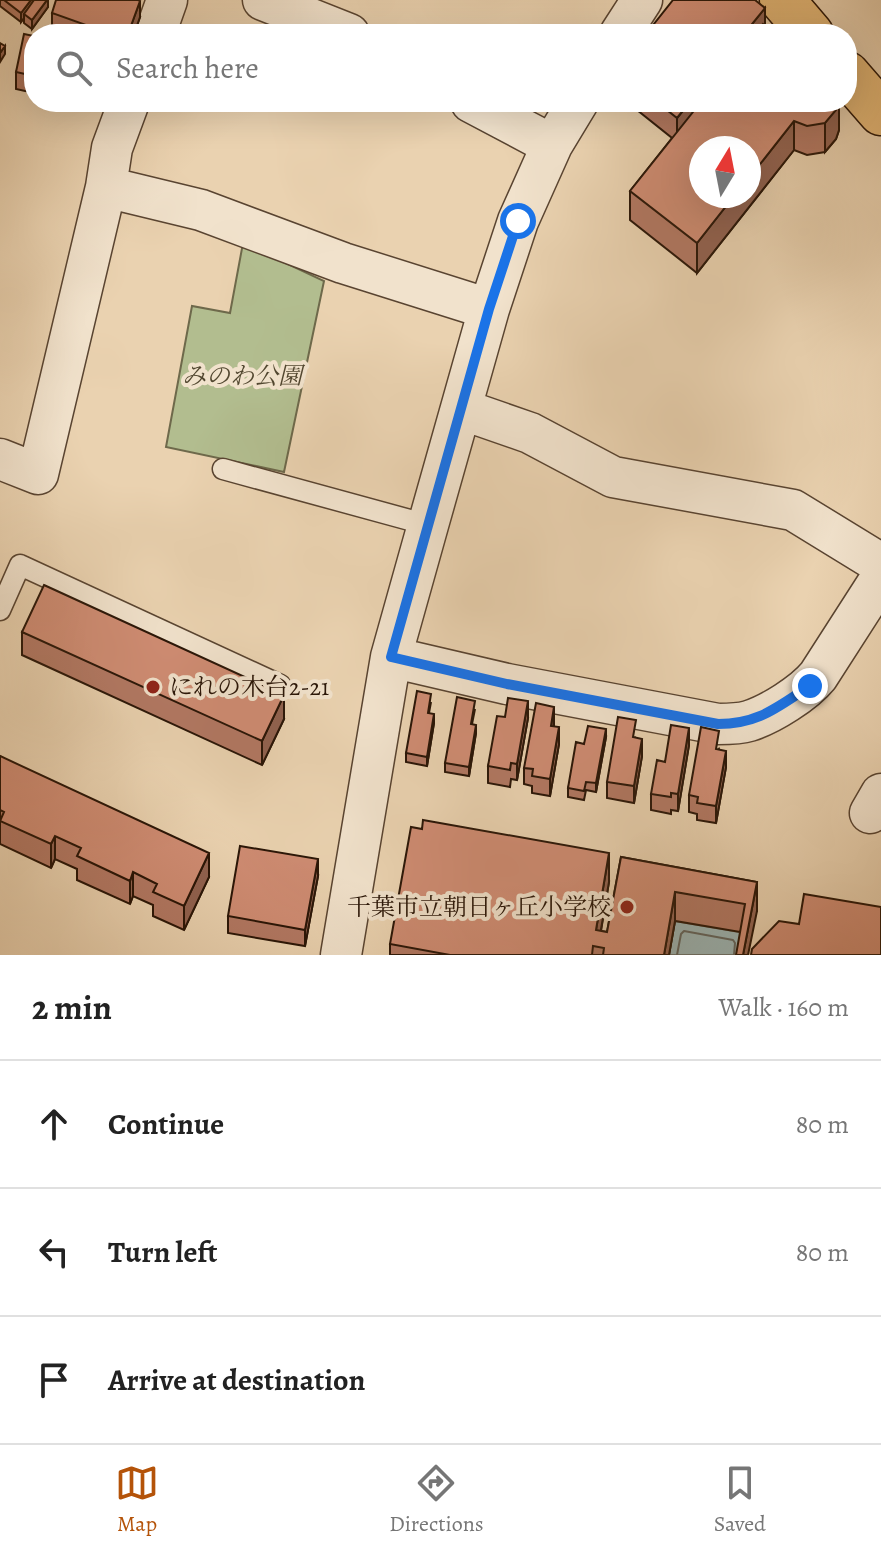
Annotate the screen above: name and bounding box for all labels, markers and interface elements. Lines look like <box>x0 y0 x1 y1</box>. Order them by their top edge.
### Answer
search box <box>24 24 857 112</box>
icon: search <box>52 46 96 90</box>
text: Search here <box>116 48 259 88</box>
north arrow <box>689 136 761 208</box>
route start <box>500 203 536 239</box>
park label: みのわ公園 <box>182 360 306 392</box>
route end <box>792 668 828 704</box>
place label: にれの木台2-21 <box>169 671 329 703</box>
marker: にれの木台2-21 <box>144 678 162 696</box>
place label: 千葉市立朝日ヶ丘小学校 <box>347 891 611 923</box>
marker: 千葉市立朝日ヶ丘小学校 <box>618 898 636 916</box>
text: 2 min <box>32 984 112 1031</box>
text: Walk · 160 m <box>718 990 849 1025</box>
icon: ahead <box>32 1102 76 1146</box>
text: Continue <box>108 1104 224 1144</box>
text: 80 m <box>796 1107 849 1142</box>
icon: left <box>32 1230 76 1274</box>
text: Turn left <box>108 1232 217 1272</box>
text: 80 m <box>796 1235 849 1270</box>
icon: arrive <box>32 1358 76 1402</box>
text: Arrive at destination <box>108 1360 365 1400</box>
tab: Map <box>115 1461 159 1539</box>
tab: Directions <box>389 1461 484 1539</box>
tab: Saved <box>714 1461 766 1539</box>

